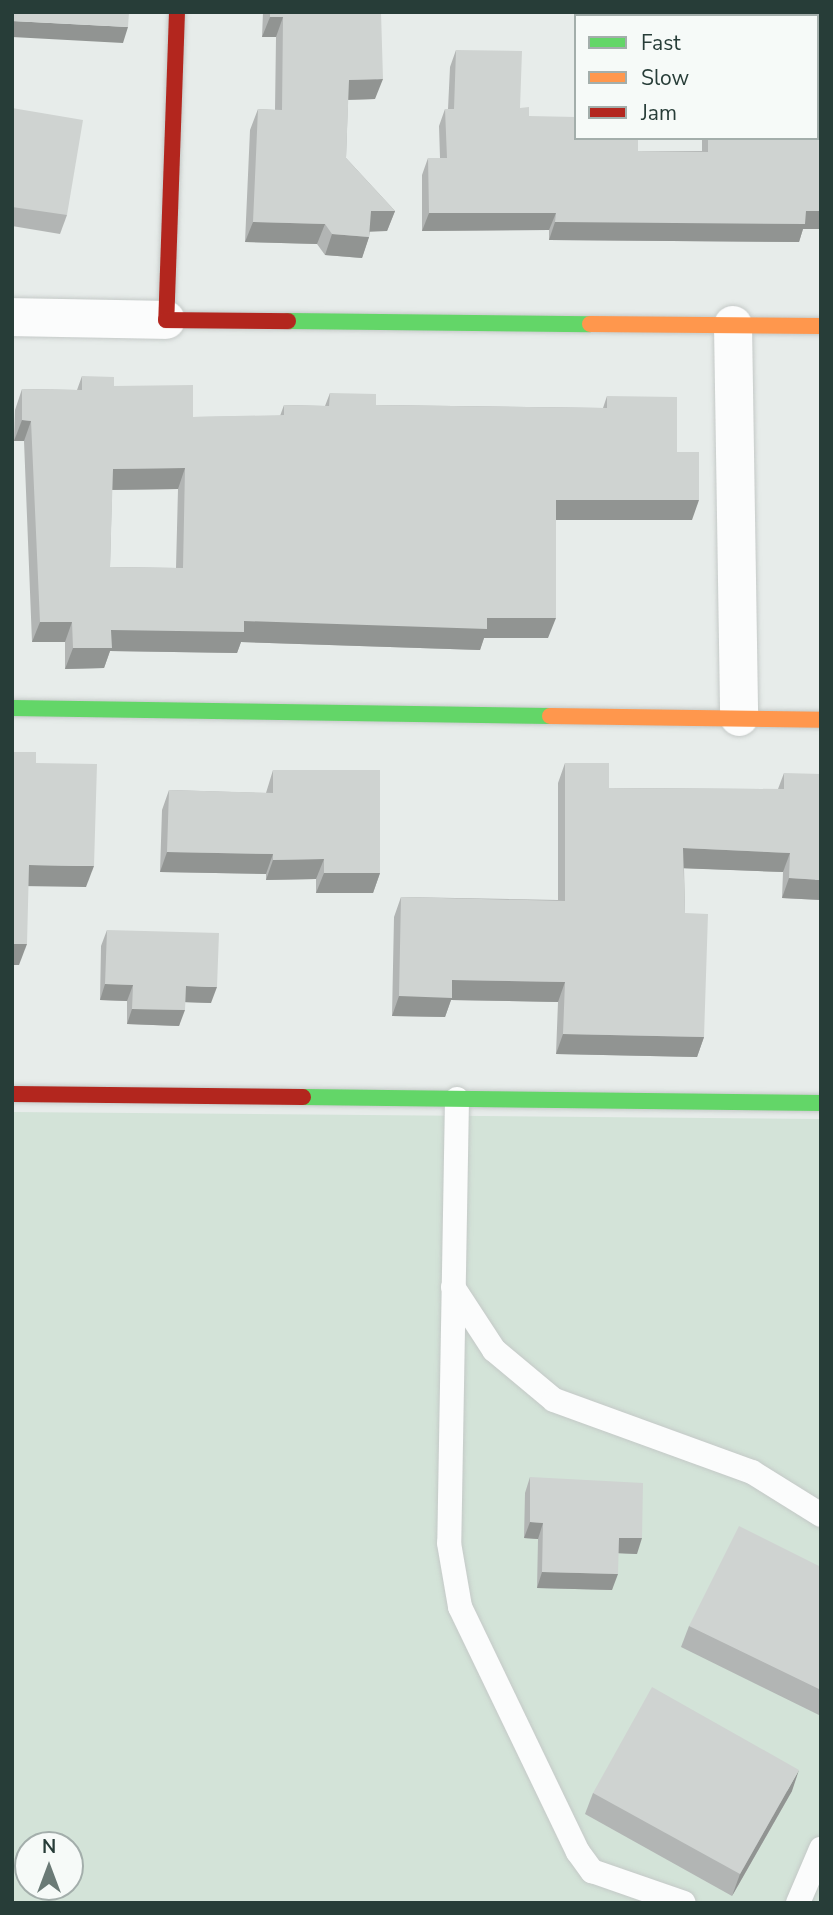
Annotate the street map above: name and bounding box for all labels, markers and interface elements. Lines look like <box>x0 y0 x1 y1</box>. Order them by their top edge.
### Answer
legend <box>574 14 819 140</box>
text: Fast <box>641 29 681 57</box>
text: Slow <box>641 64 689 92</box>
text: Jam <box>641 99 677 127</box>
north arrow <box>14 1831 84 1901</box>
text: N <box>42 1834 56 1860</box>

